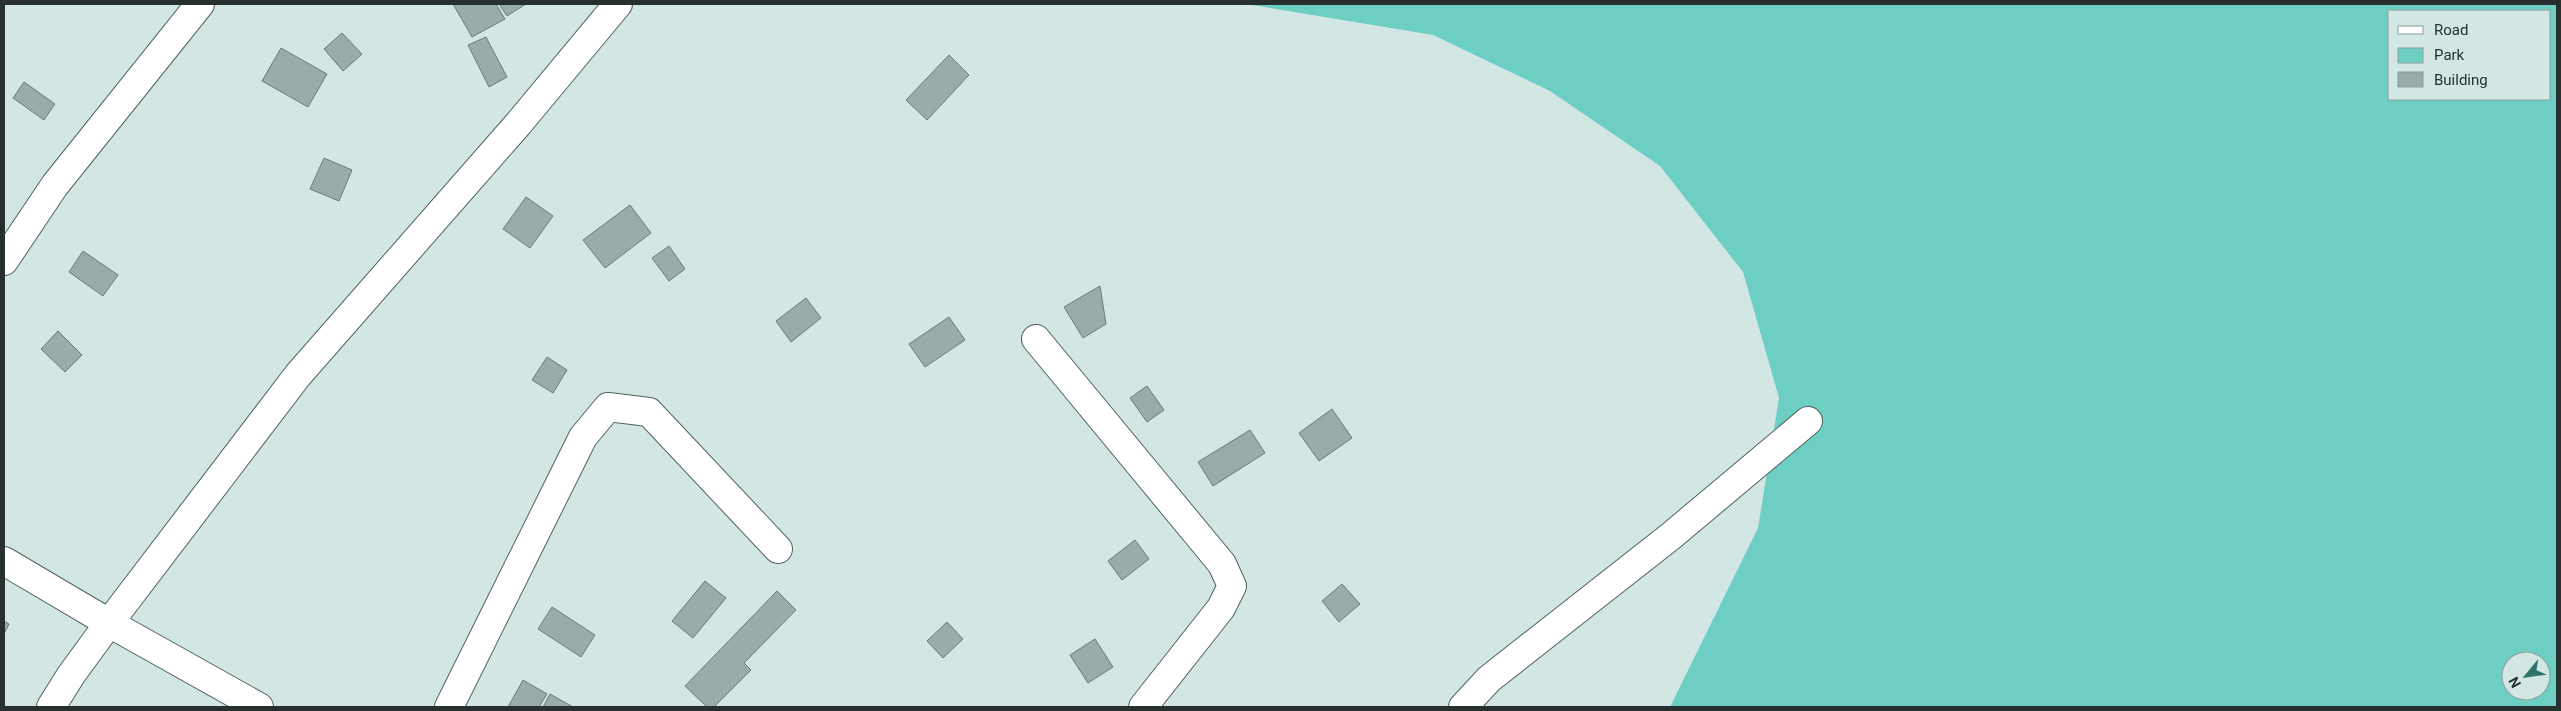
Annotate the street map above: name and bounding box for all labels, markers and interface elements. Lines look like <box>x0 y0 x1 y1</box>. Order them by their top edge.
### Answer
legend <box>2388 10 2551 100</box>
text: Road <box>2434 21 2468 39</box>
text: Park <box>2434 46 2465 64</box>
text: Building <box>2434 71 2488 89</box>
north arrow <box>2501 651 2551 701</box>
text: N <box>2505 674 2524 691</box>

